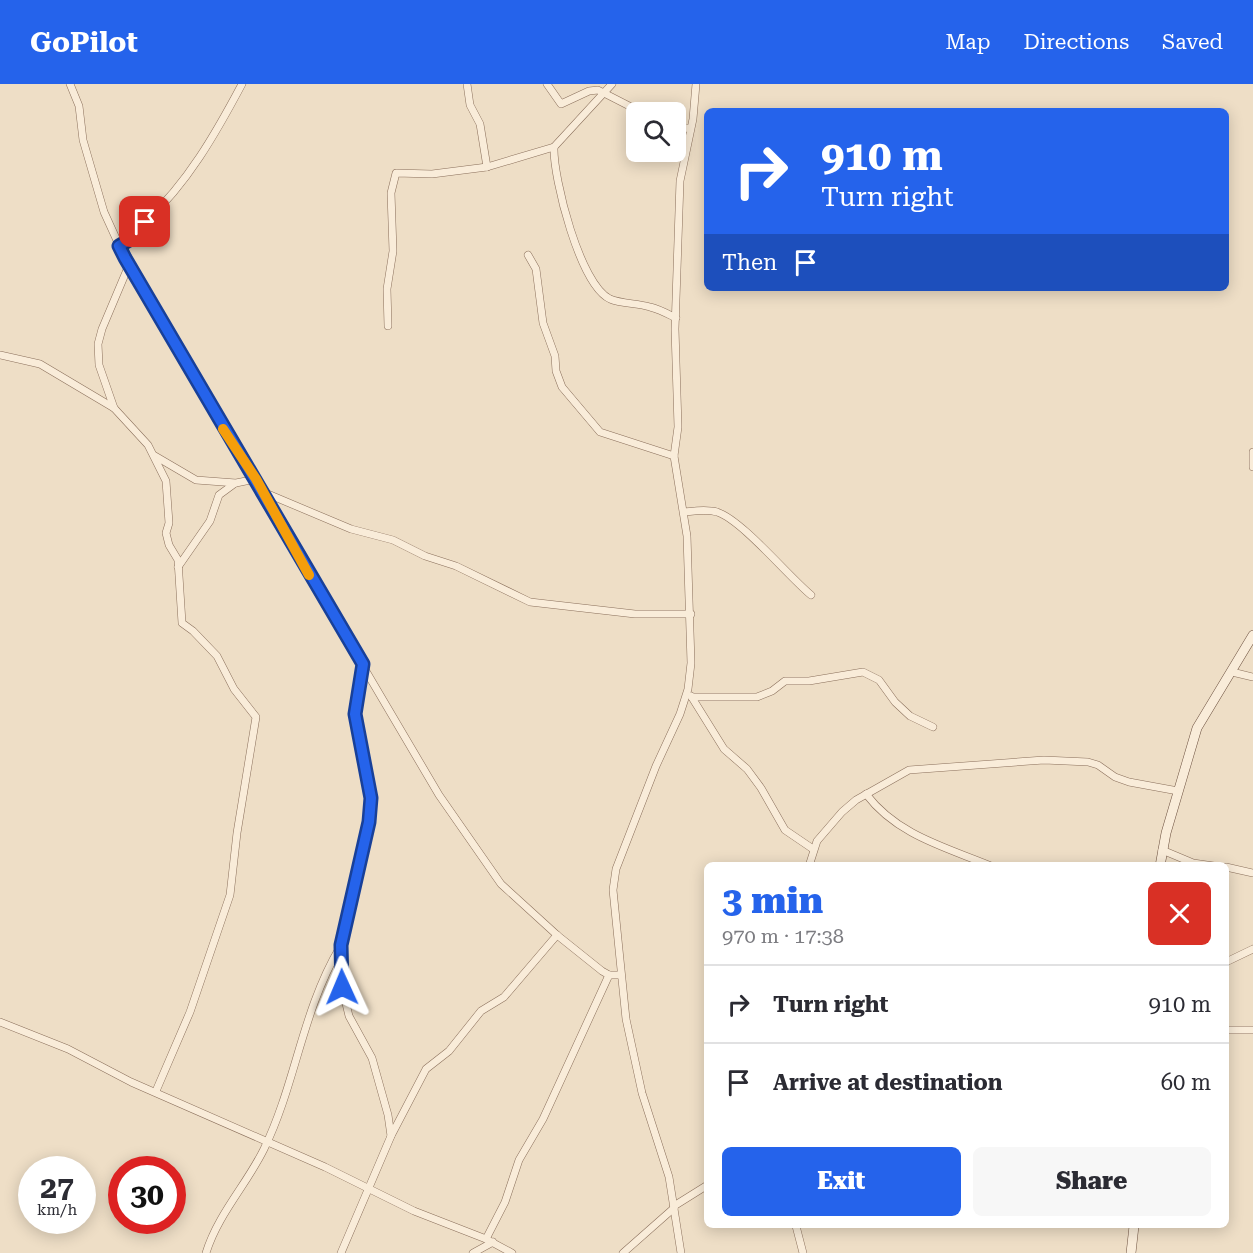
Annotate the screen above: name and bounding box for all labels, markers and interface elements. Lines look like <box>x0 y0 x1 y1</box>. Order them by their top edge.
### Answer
text: GoPilot <box>30 26 138 59</box>
text: Map <box>946 30 990 54</box>
text: Directions <box>1023 30 1129 54</box>
text: Saved <box>1162 30 1223 54</box>
map controls <box>626 102 686 162</box>
button: search <box>626 102 686 162</box>
text: 910 m <box>821 131 943 180</box>
icon: right <box>722 132 800 210</box>
text: Turn right <box>821 181 954 213</box>
pin <box>119 196 170 247</box>
icon: arrive <box>128 205 161 238</box>
icon: arrive <box>789 246 822 279</box>
text: Then <box>722 250 777 275</box>
text: 3 min <box>722 880 823 922</box>
button: close <box>1148 882 1211 945</box>
text: 970 m · 17:38 <box>722 924 844 948</box>
position arrow <box>310 955 374 1019</box>
icon: right <box>722 988 755 1021</box>
text: Turn right <box>773 992 888 1017</box>
text: 910 m <box>1148 992 1211 1017</box>
icon: arrive <box>722 1066 755 1099</box>
text: Arrive at destination <box>773 1070 1002 1095</box>
text: 60 m <box>1161 1070 1211 1095</box>
button: Exit <box>722 1147 961 1216</box>
button: Share <box>973 1147 1211 1216</box>
speed limit sign: 30 <box>108 1156 186 1234</box>
text: 27 <box>40 1170 74 1205</box>
text: km/h <box>37 1201 77 1219</box>

